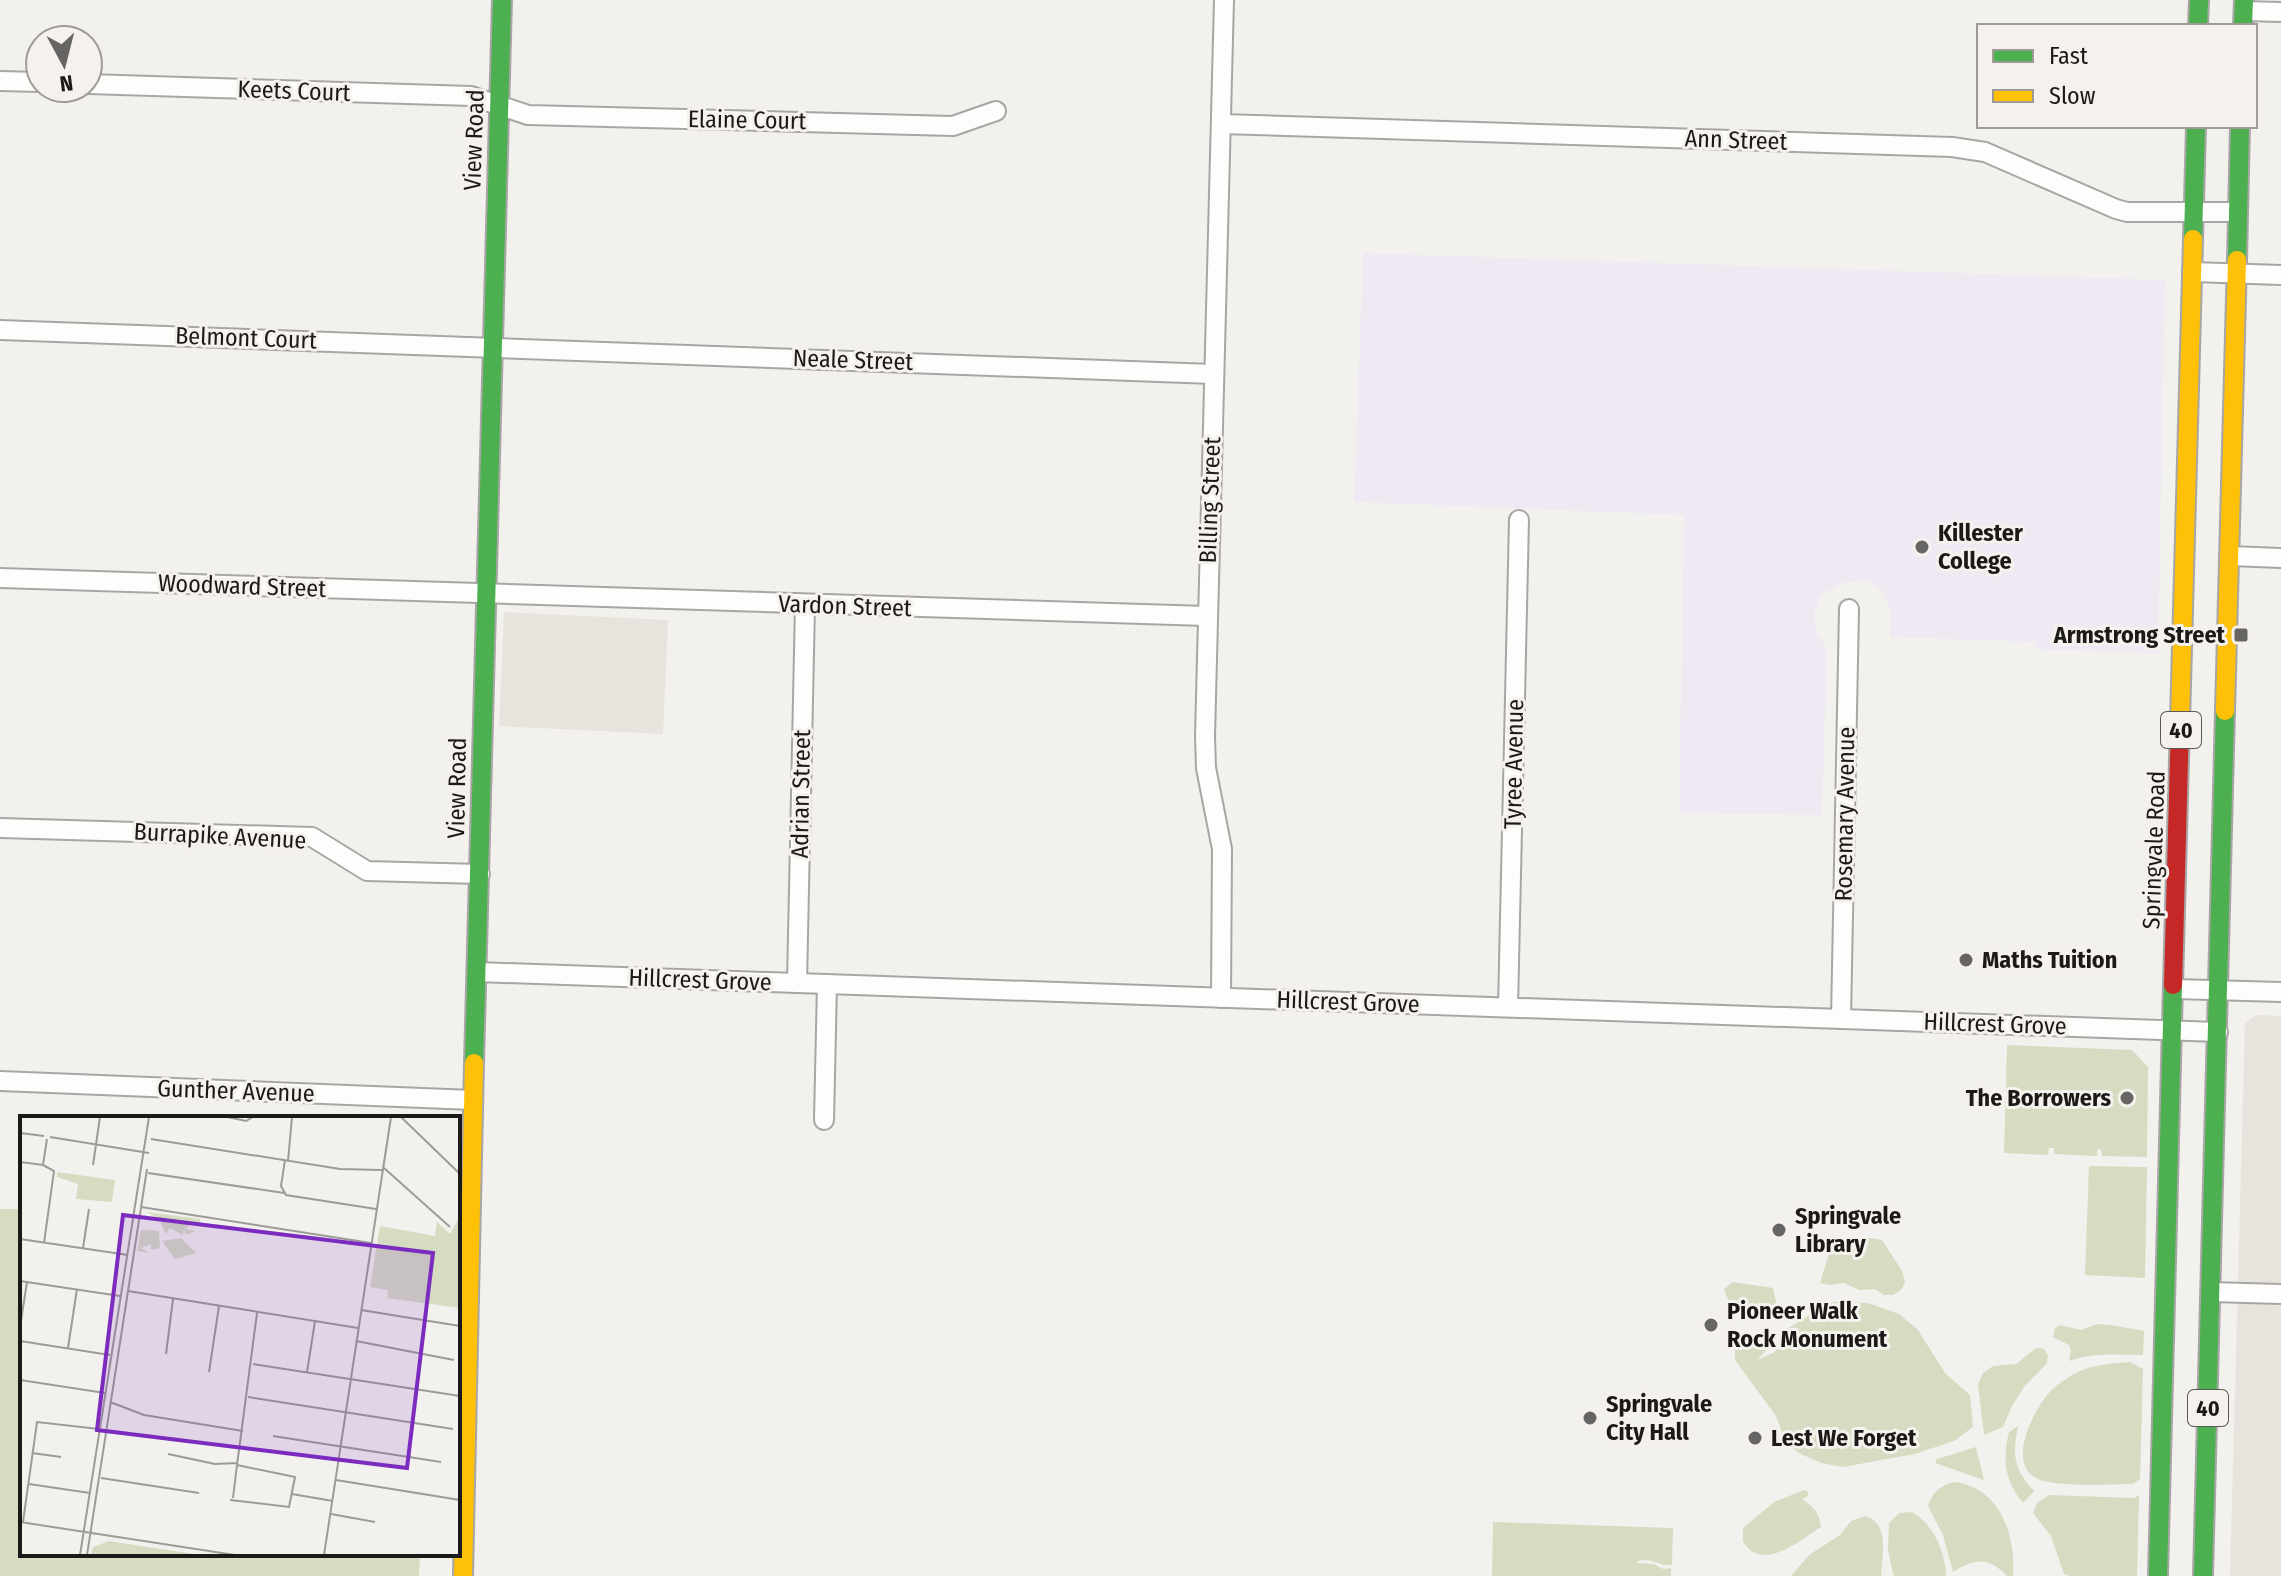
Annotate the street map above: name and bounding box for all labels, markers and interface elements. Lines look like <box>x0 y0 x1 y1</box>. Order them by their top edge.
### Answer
north arrow <box>24 24 104 104</box>
legend <box>1977 24 2257 128</box>
text: Fast <box>2049 42 2088 70</box>
text: N <box>58 69 75 98</box>
street label: Keets Court <box>237 75 351 107</box>
text: Slow <box>2049 82 2096 110</box>
street label: View Road <box>458 89 490 191</box>
street label: Elaine Court <box>688 105 807 135</box>
street label: Ann Street <box>1684 124 1788 156</box>
street label: Belmont Court <box>175 322 317 354</box>
street label: Neale Street <box>792 344 914 376</box>
street label: Billing Street <box>1194 436 1226 564</box>
place label: Killester College <box>1938 519 2023 575</box>
marker: Killester College <box>1913 538 1931 556</box>
street label: Woodward Street <box>157 569 327 603</box>
street label: Vardon Street <box>778 590 912 622</box>
place label: Armstrong Street <box>2053 621 2226 649</box>
marker: Armstrong Street <box>2232 626 2250 644</box>
street label: Tyree Avenue <box>1499 699 1529 829</box>
road number: 40 <box>2161 712 2201 748</box>
street label: Rosemary Avenue <box>1829 727 1861 901</box>
street label: Adrian Street <box>786 729 816 859</box>
street label: View Road <box>442 737 472 839</box>
street label: Springvale Road <box>2137 770 2171 930</box>
street label: Burrapike Avenue <box>133 817 307 855</box>
place label: Maths Tuition <box>1982 946 2117 974</box>
marker: Maths Tuition <box>1957 951 1975 969</box>
street label: Hillcrest Grove <box>628 964 772 996</box>
street label: Hillcrest Grove <box>1276 986 1420 1018</box>
street label: Hillcrest Grove <box>1923 1008 2067 1040</box>
street label: Gunther Avenue <box>157 1074 315 1108</box>
place label: The Borrowers <box>1966 1084 2111 1112</box>
marker: The Borrowers <box>2118 1089 2136 1107</box>
inset map <box>20 1116 460 1556</box>
place label: Springvale Library <box>1795 1202 1901 1258</box>
marker: Springvale Library <box>1770 1221 1788 1239</box>
place label: Pioneer Walk Rock Monument <box>1727 1297 1888 1353</box>
marker: Pioneer Walk Rock Monument <box>1702 1316 1720 1334</box>
place label: Springvale City Hall <box>1606 1390 1712 1446</box>
road number: 40 <box>2188 1390 2228 1426</box>
marker: Springvale City Hall <box>1581 1409 1599 1427</box>
place label: Lest We Forget <box>1771 1424 1917 1452</box>
marker: Lest We Forget <box>1746 1429 1764 1447</box>

